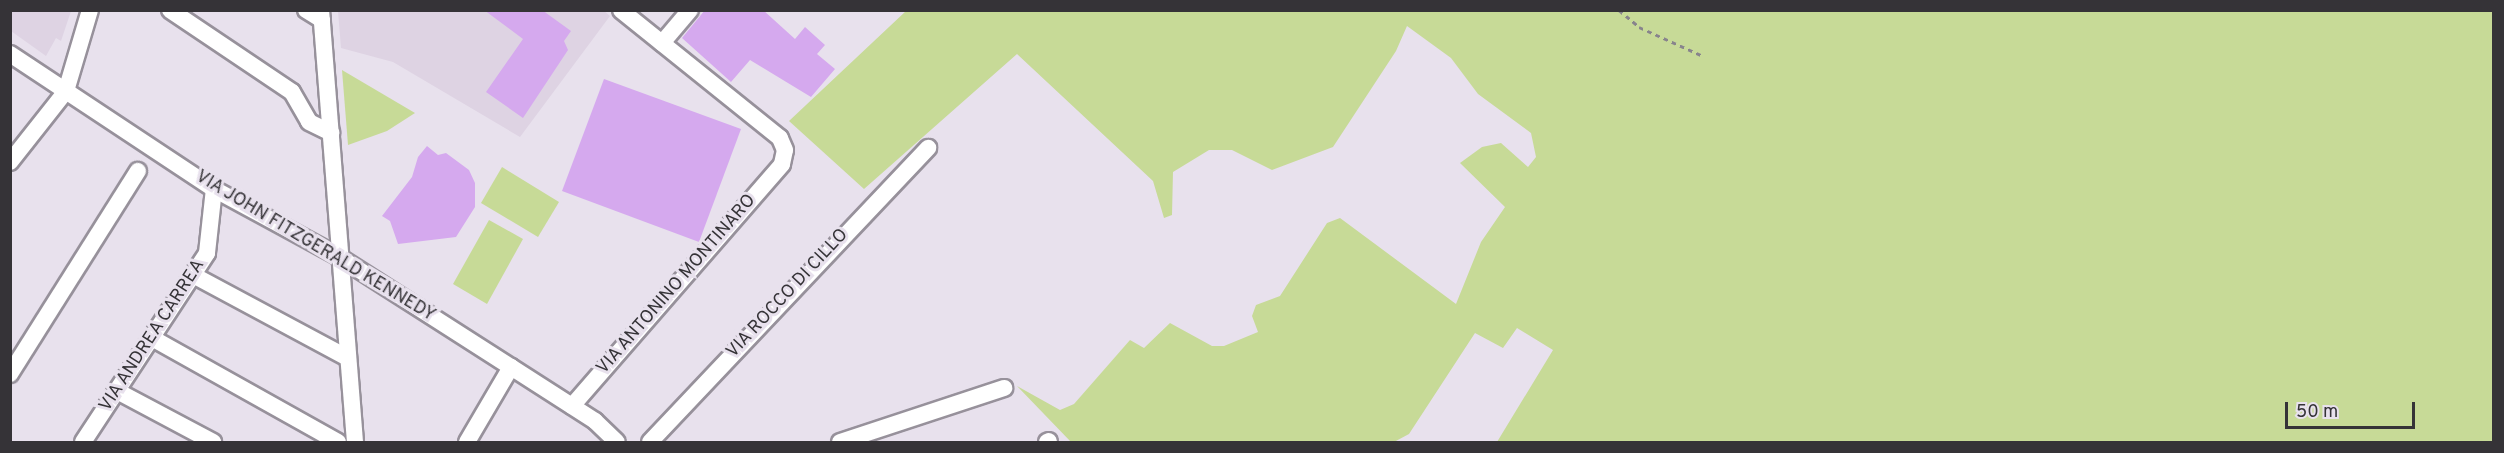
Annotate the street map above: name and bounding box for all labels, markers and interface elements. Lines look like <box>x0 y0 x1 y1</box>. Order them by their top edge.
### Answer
street label: VIA JOHN FITZGERALD KENNEDY <box>191 167 439 327</box>
street label: VIA ANTONINO MONTINARO <box>592 190 762 380</box>
street label: VIA ROCCO DI CILLO <box>722 225 854 363</box>
street label: VIA ANDREA CARREA <box>95 255 211 417</box>
scale bar <box>2288 390 2418 428</box>
text: 50 m <box>2296 401 2338 424</box>

